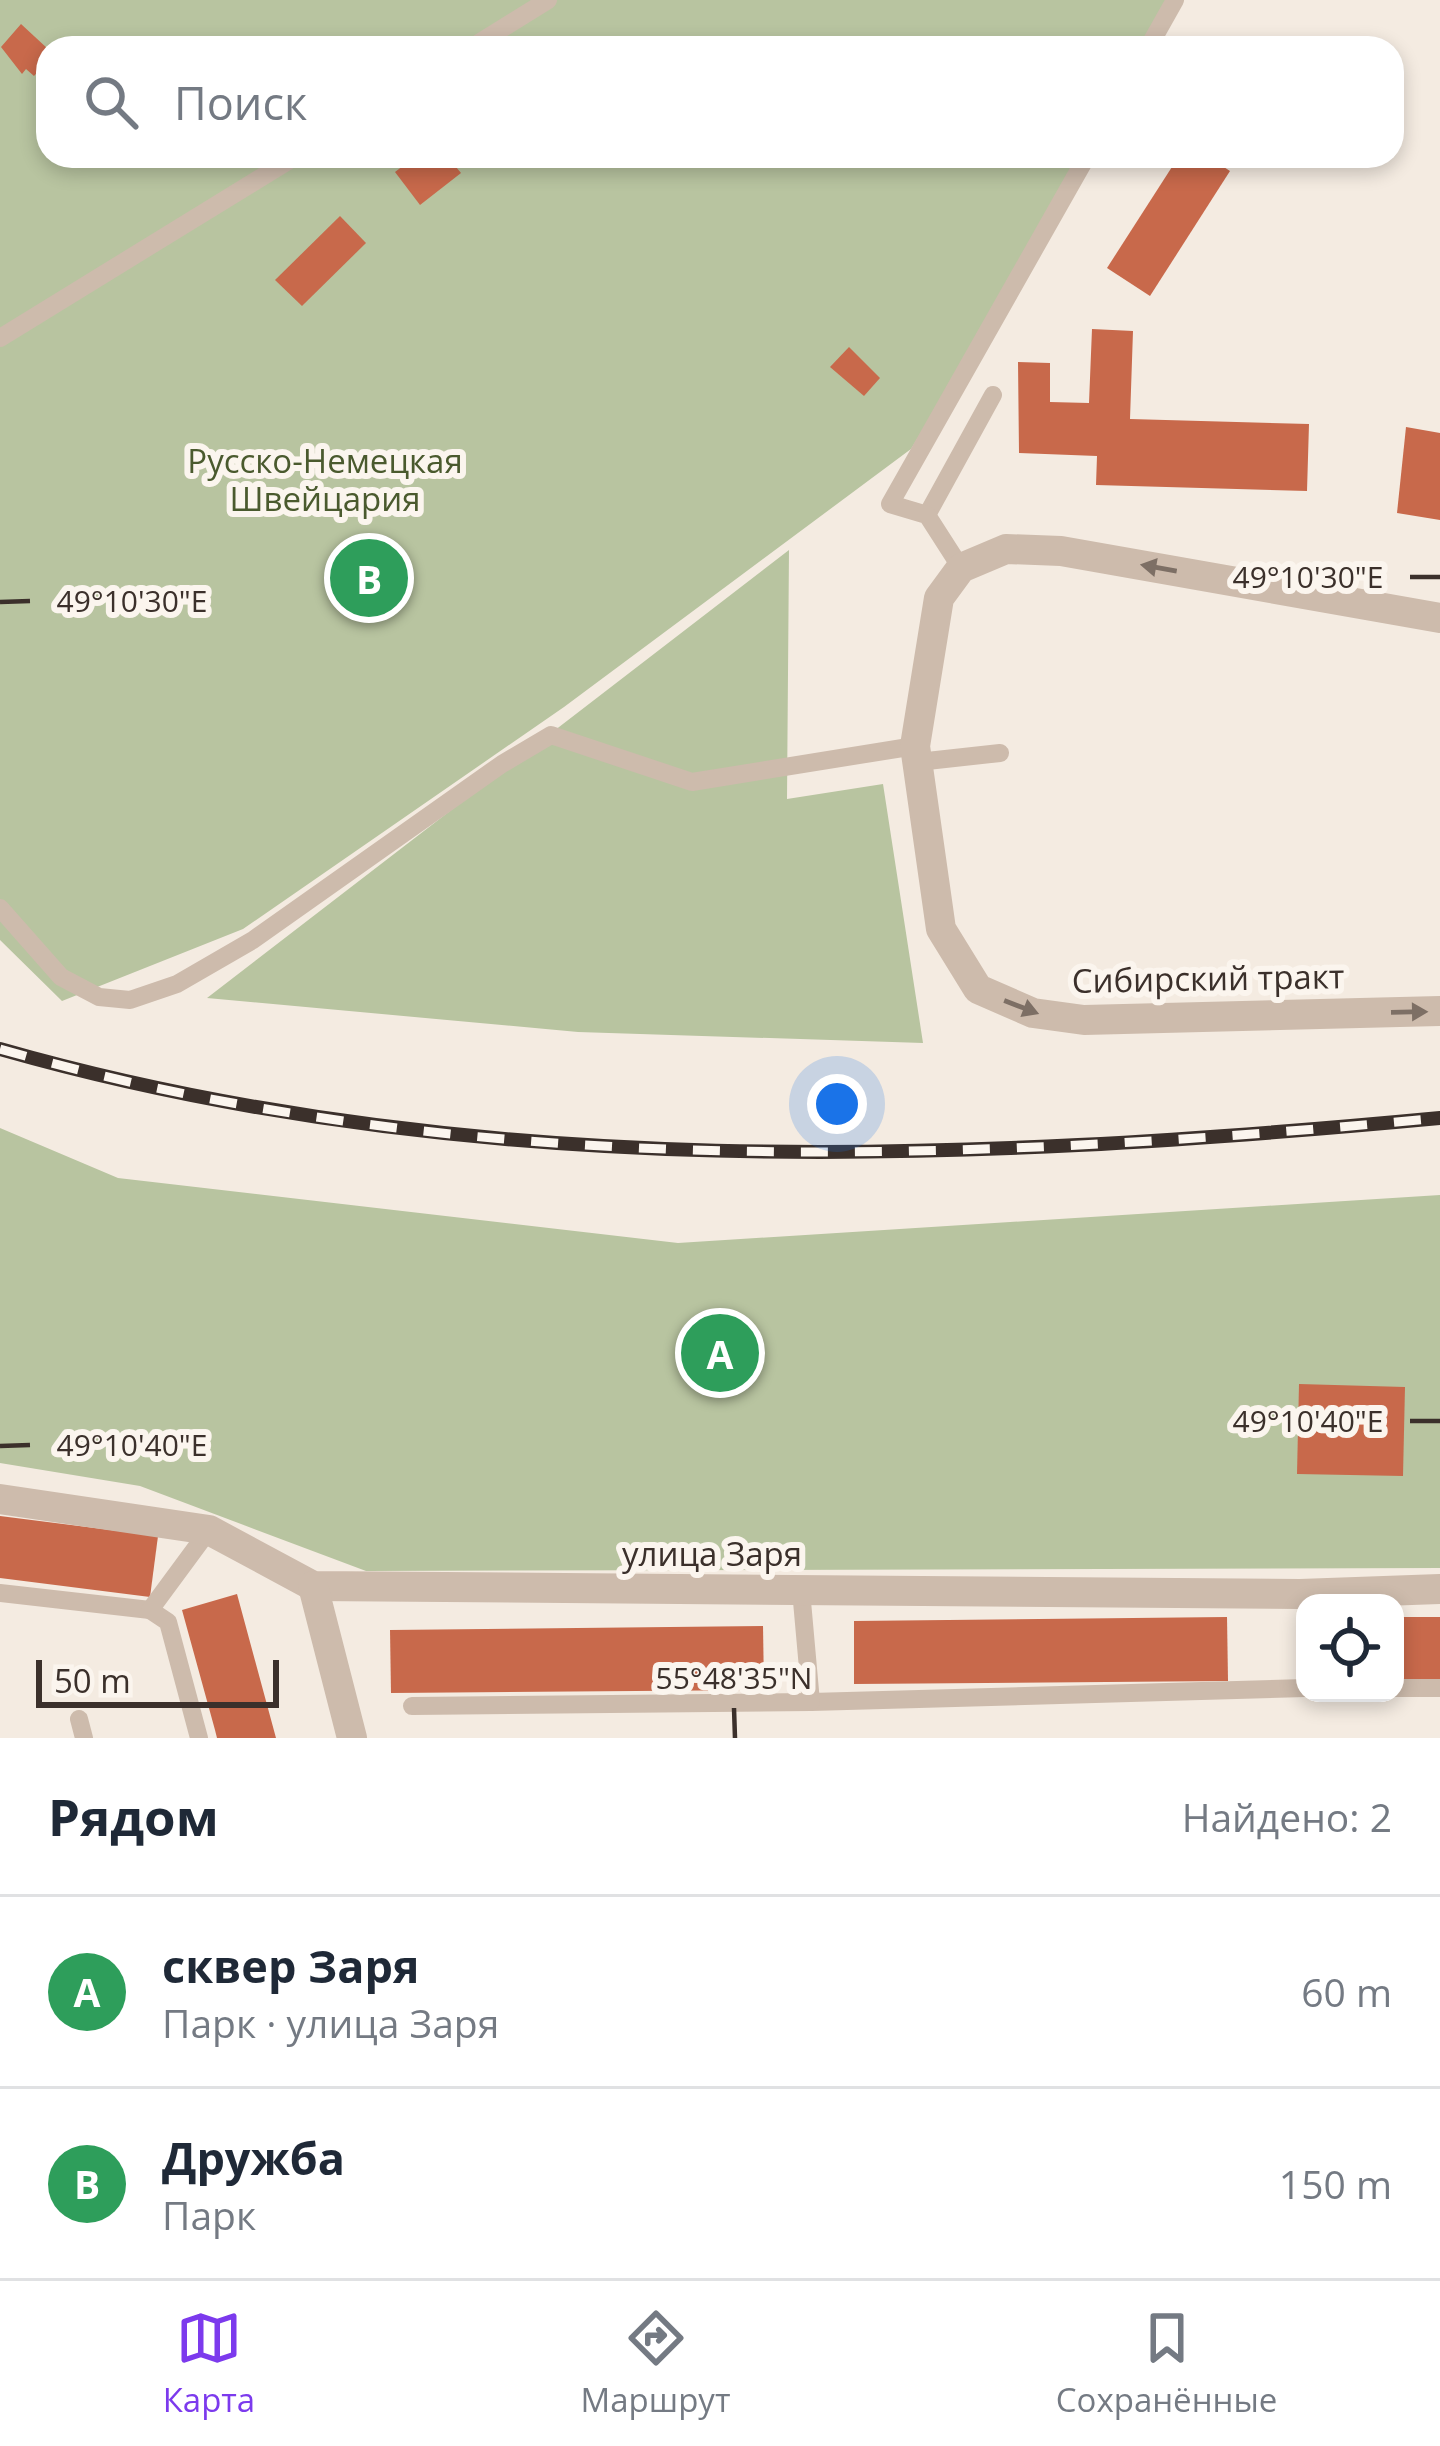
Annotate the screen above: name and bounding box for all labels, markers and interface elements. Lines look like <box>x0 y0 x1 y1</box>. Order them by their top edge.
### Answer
search box <box>36 36 1404 168</box>
icon: search <box>78 69 144 135</box>
text: Поиск <box>174 72 307 133</box>
park label: Русско-Немецкая Швейцария <box>187 438 463 521</box>
pin: B <box>330 533 408 623</box>
text: 49°10'30"E <box>1233 556 1383 597</box>
one-way arrow <box>1140 558 1178 577</box>
text: 49°10'30"E <box>57 580 207 621</box>
street label: Сибирский тракт <box>1071 953 1345 1003</box>
one-way arrow <box>1004 998 1040 1017</box>
one-way arrow <box>1391 1002 1429 1021</box>
your location <box>807 1074 867 1134</box>
pin: A <box>681 1308 759 1398</box>
text: 49°10'40"E <box>1233 1400 1383 1441</box>
text: 49°10'40"E <box>57 1424 207 1465</box>
street label: улица Заря <box>622 1531 802 1576</box>
map controls <box>1296 1594 1404 1702</box>
button: locate <box>1296 1594 1404 1702</box>
scale bar <box>36 1654 279 1707</box>
text: 55°48'35"N <box>656 1657 812 1698</box>
text: 50 m <box>54 1658 131 1703</box>
text: Рядом <box>48 1781 219 1851</box>
text: Найдено: 2 <box>1182 1790 1392 1843</box>
text: сквер Заря <box>162 1935 420 1996</box>
text: A <box>74 1965 100 2018</box>
text: 60 m <box>1301 1965 1392 2018</box>
text: Парк · улица Заря <box>162 1996 499 2049</box>
text: Дружба <box>162 2127 345 2188</box>
text: B <box>74 2157 100 2210</box>
text: 150 m <box>1279 2157 1392 2210</box>
text: Парк <box>162 2188 256 2241</box>
tab: Карта <box>163 2305 255 2422</box>
tab: Маршрут <box>581 2305 730 2422</box>
tab: Сохранённые <box>1056 2305 1277 2422</box>

